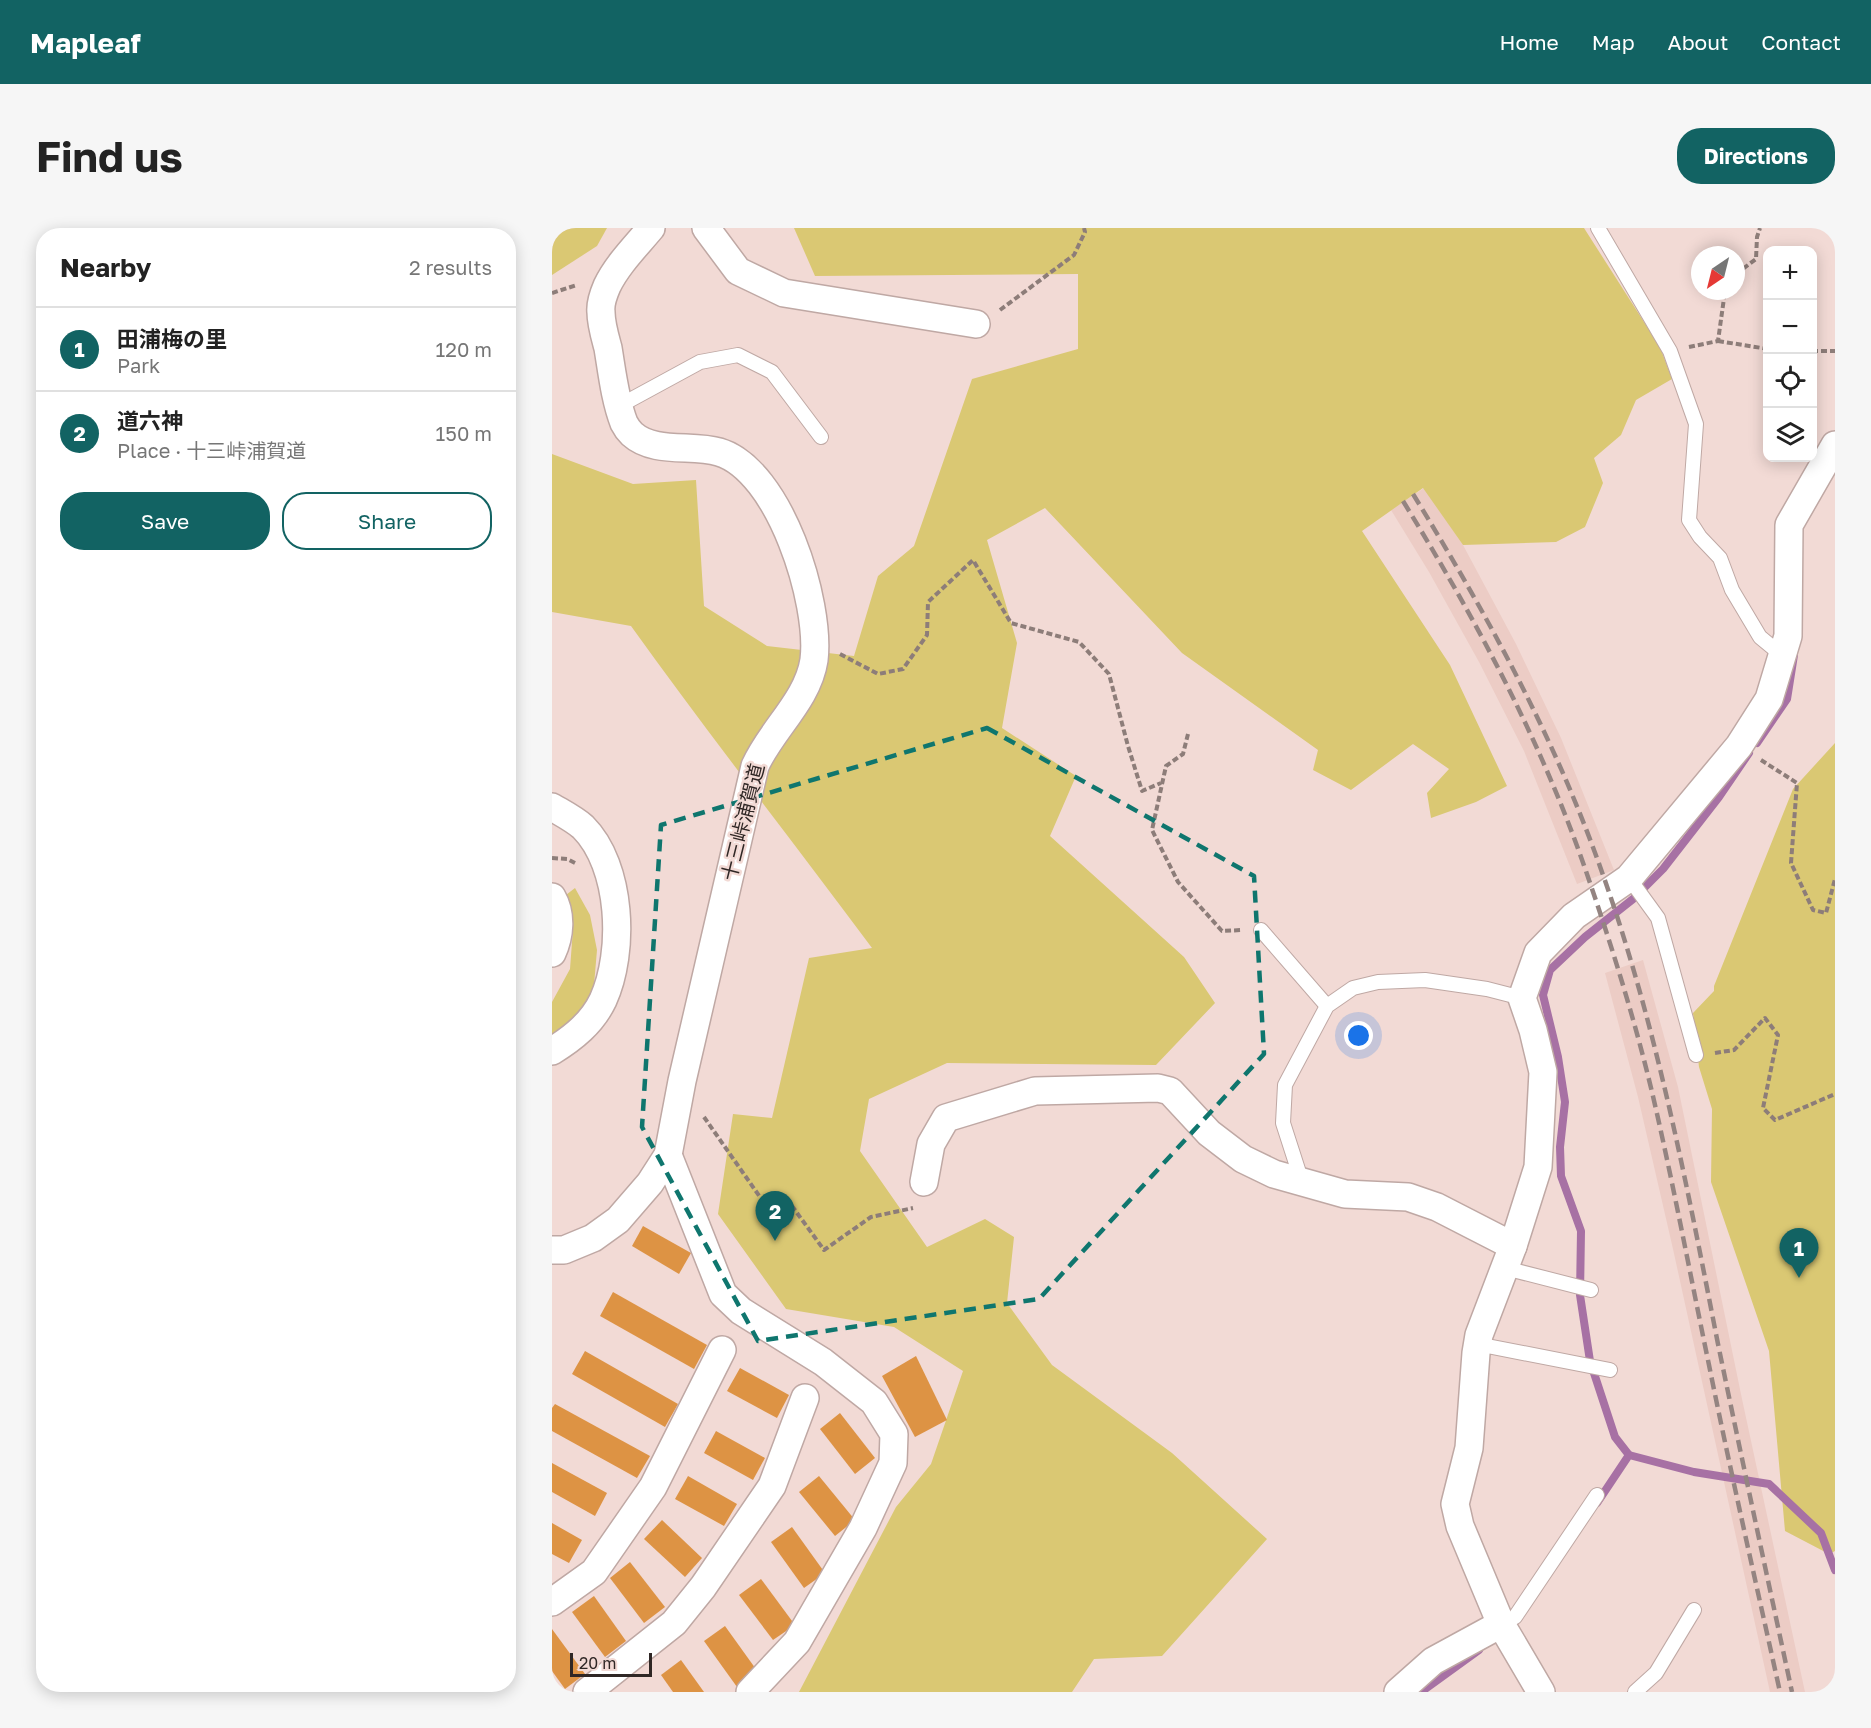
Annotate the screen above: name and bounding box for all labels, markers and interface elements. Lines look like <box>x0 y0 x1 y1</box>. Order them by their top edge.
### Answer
text: Mapleaf <box>30 26 141 59</box>
text: Home <box>1499 29 1559 55</box>
text: Map <box>1592 29 1635 55</box>
text: About <box>1668 29 1728 55</box>
text: Contact <box>1761 29 1841 55</box>
button: Directions <box>1677 128 1835 184</box>
text: Find us <box>36 131 183 181</box>
north arrow <box>1691 246 1745 300</box>
map controls <box>1763 246 1817 462</box>
button: + <box>1763 246 1817 300</box>
text: Nearby <box>60 252 151 283</box>
text: 2 results <box>409 255 492 279</box>
button: − <box>1763 300 1817 354</box>
text: 田浦梅の里 <box>117 325 227 352</box>
text: 1 <box>74 337 85 361</box>
text: 120 m <box>436 337 492 361</box>
text: Park <box>117 353 160 377</box>
button: locate <box>1763 354 1817 408</box>
text: 道六神 <box>117 407 183 434</box>
button: layers <box>1763 408 1817 462</box>
text: 2 <box>73 421 86 445</box>
text: 150 m <box>436 421 492 445</box>
text: Place · 十三峠浦賀道 <box>117 438 306 462</box>
button: Save <box>60 492 270 550</box>
button: Share <box>282 492 492 550</box>
street label: 十三峠浦賀道 <box>716 761 768 883</box>
your location <box>1344 1021 1373 1050</box>
pin: 2 <box>756 1192 794 1241</box>
pin: 1 <box>1780 1228 1818 1278</box>
scale bar <box>570 1650 652 1678</box>
text: 20 m <box>579 1653 616 1673</box>

